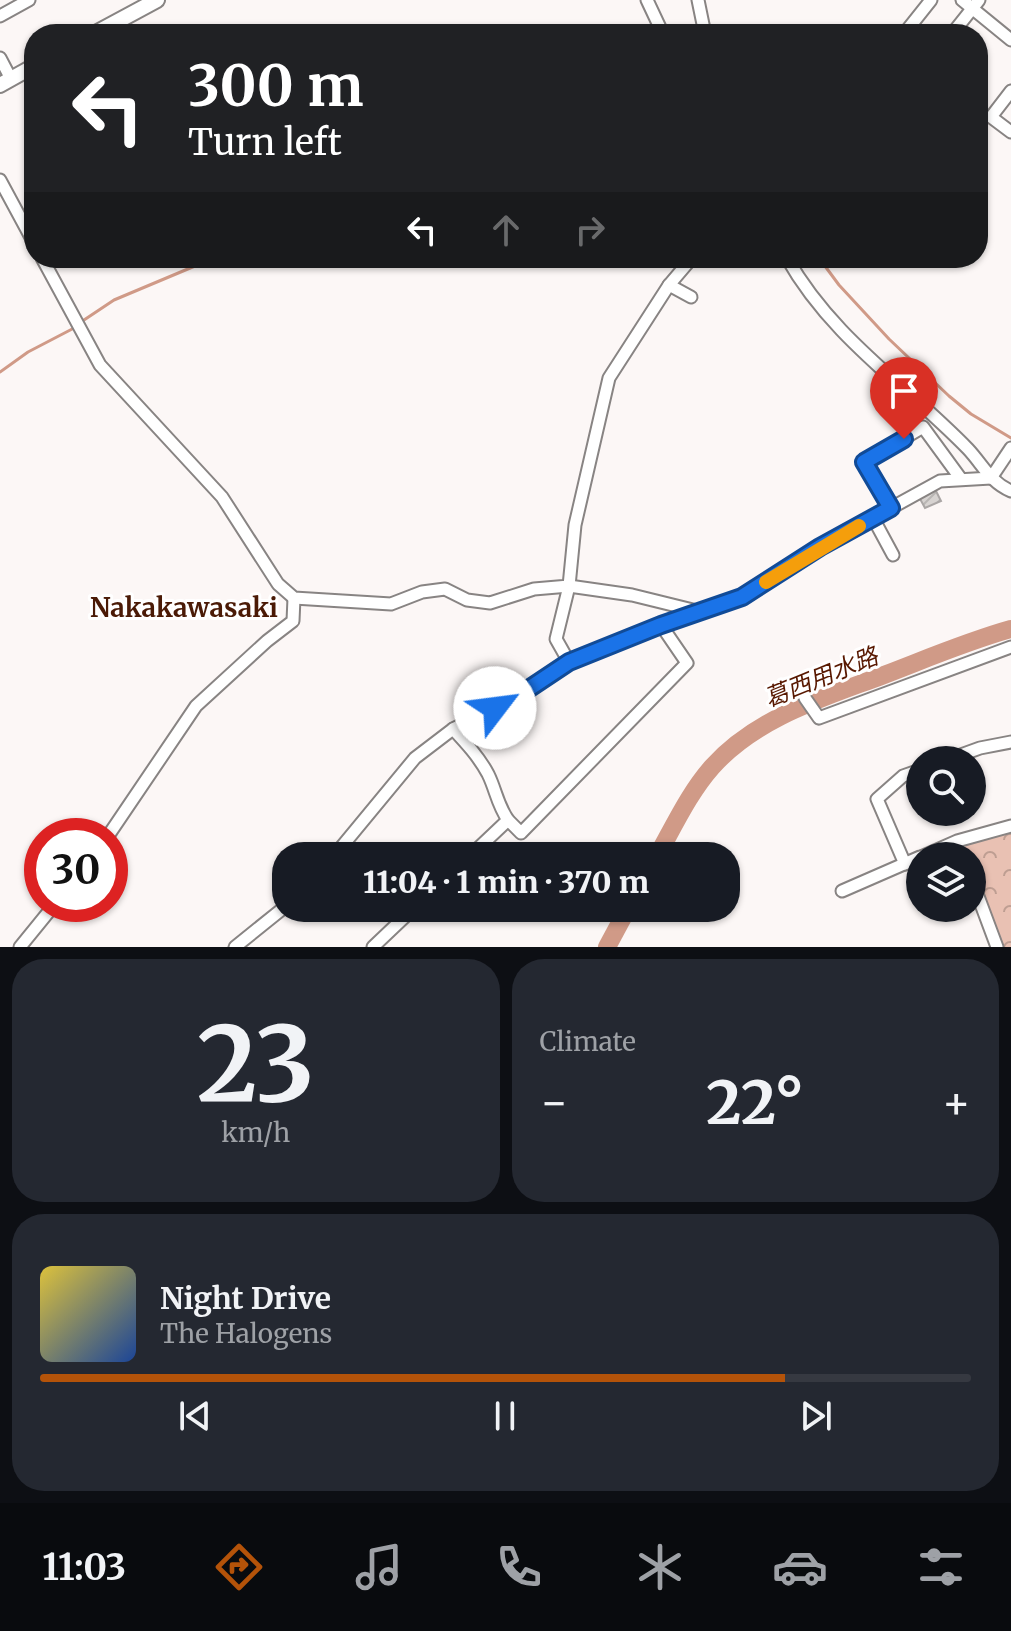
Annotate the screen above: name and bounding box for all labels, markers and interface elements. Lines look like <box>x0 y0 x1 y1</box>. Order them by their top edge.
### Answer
text: 300 m <box>188 51 364 121</box>
icon: left <box>56 56 160 160</box>
text: Turn left <box>188 120 342 165</box>
icon: left <box>400 208 444 252</box>
icon: ahead <box>484 208 528 252</box>
icon: right <box>568 208 612 252</box>
pin <box>870 357 938 439</box>
icon: arrive <box>882 369 926 413</box>
district label: Nakakawasaki <box>90 591 278 624</box>
water label: 葛西用水路 <box>760 639 884 714</box>
position arrow <box>453 666 537 750</box>
map controls <box>906 746 986 922</box>
button: search <box>906 746 986 826</box>
speed limit sign: 30 <box>24 818 128 922</box>
button: layers <box>906 842 986 922</box>
text: 11:04 · 1 min · 370 m <box>363 863 649 901</box>
text: 23 <box>197 999 315 1129</box>
text: Climate <box>540 1025 636 1058</box>
text: 22° <box>706 1065 804 1140</box>
text: − <box>540 1075 569 1130</box>
text: + <box>942 1075 971 1130</box>
text: km/h <box>221 1116 290 1149</box>
text: Night Drive <box>160 1279 331 1317</box>
text: The Halogens <box>160 1317 332 1350</box>
icon: previous <box>173 1394 217 1438</box>
icon: pause <box>483 1394 527 1438</box>
icon: next <box>794 1394 838 1438</box>
icon: directions <box>211 1539 267 1595</box>
icon: music <box>351 1539 407 1595</box>
icon: phone <box>491 1539 547 1595</box>
icon: climate <box>632 1539 688 1595</box>
icon: car <box>772 1539 828 1595</box>
icon: filters <box>913 1539 969 1595</box>
text: 11:03 <box>42 1545 126 1590</box>

